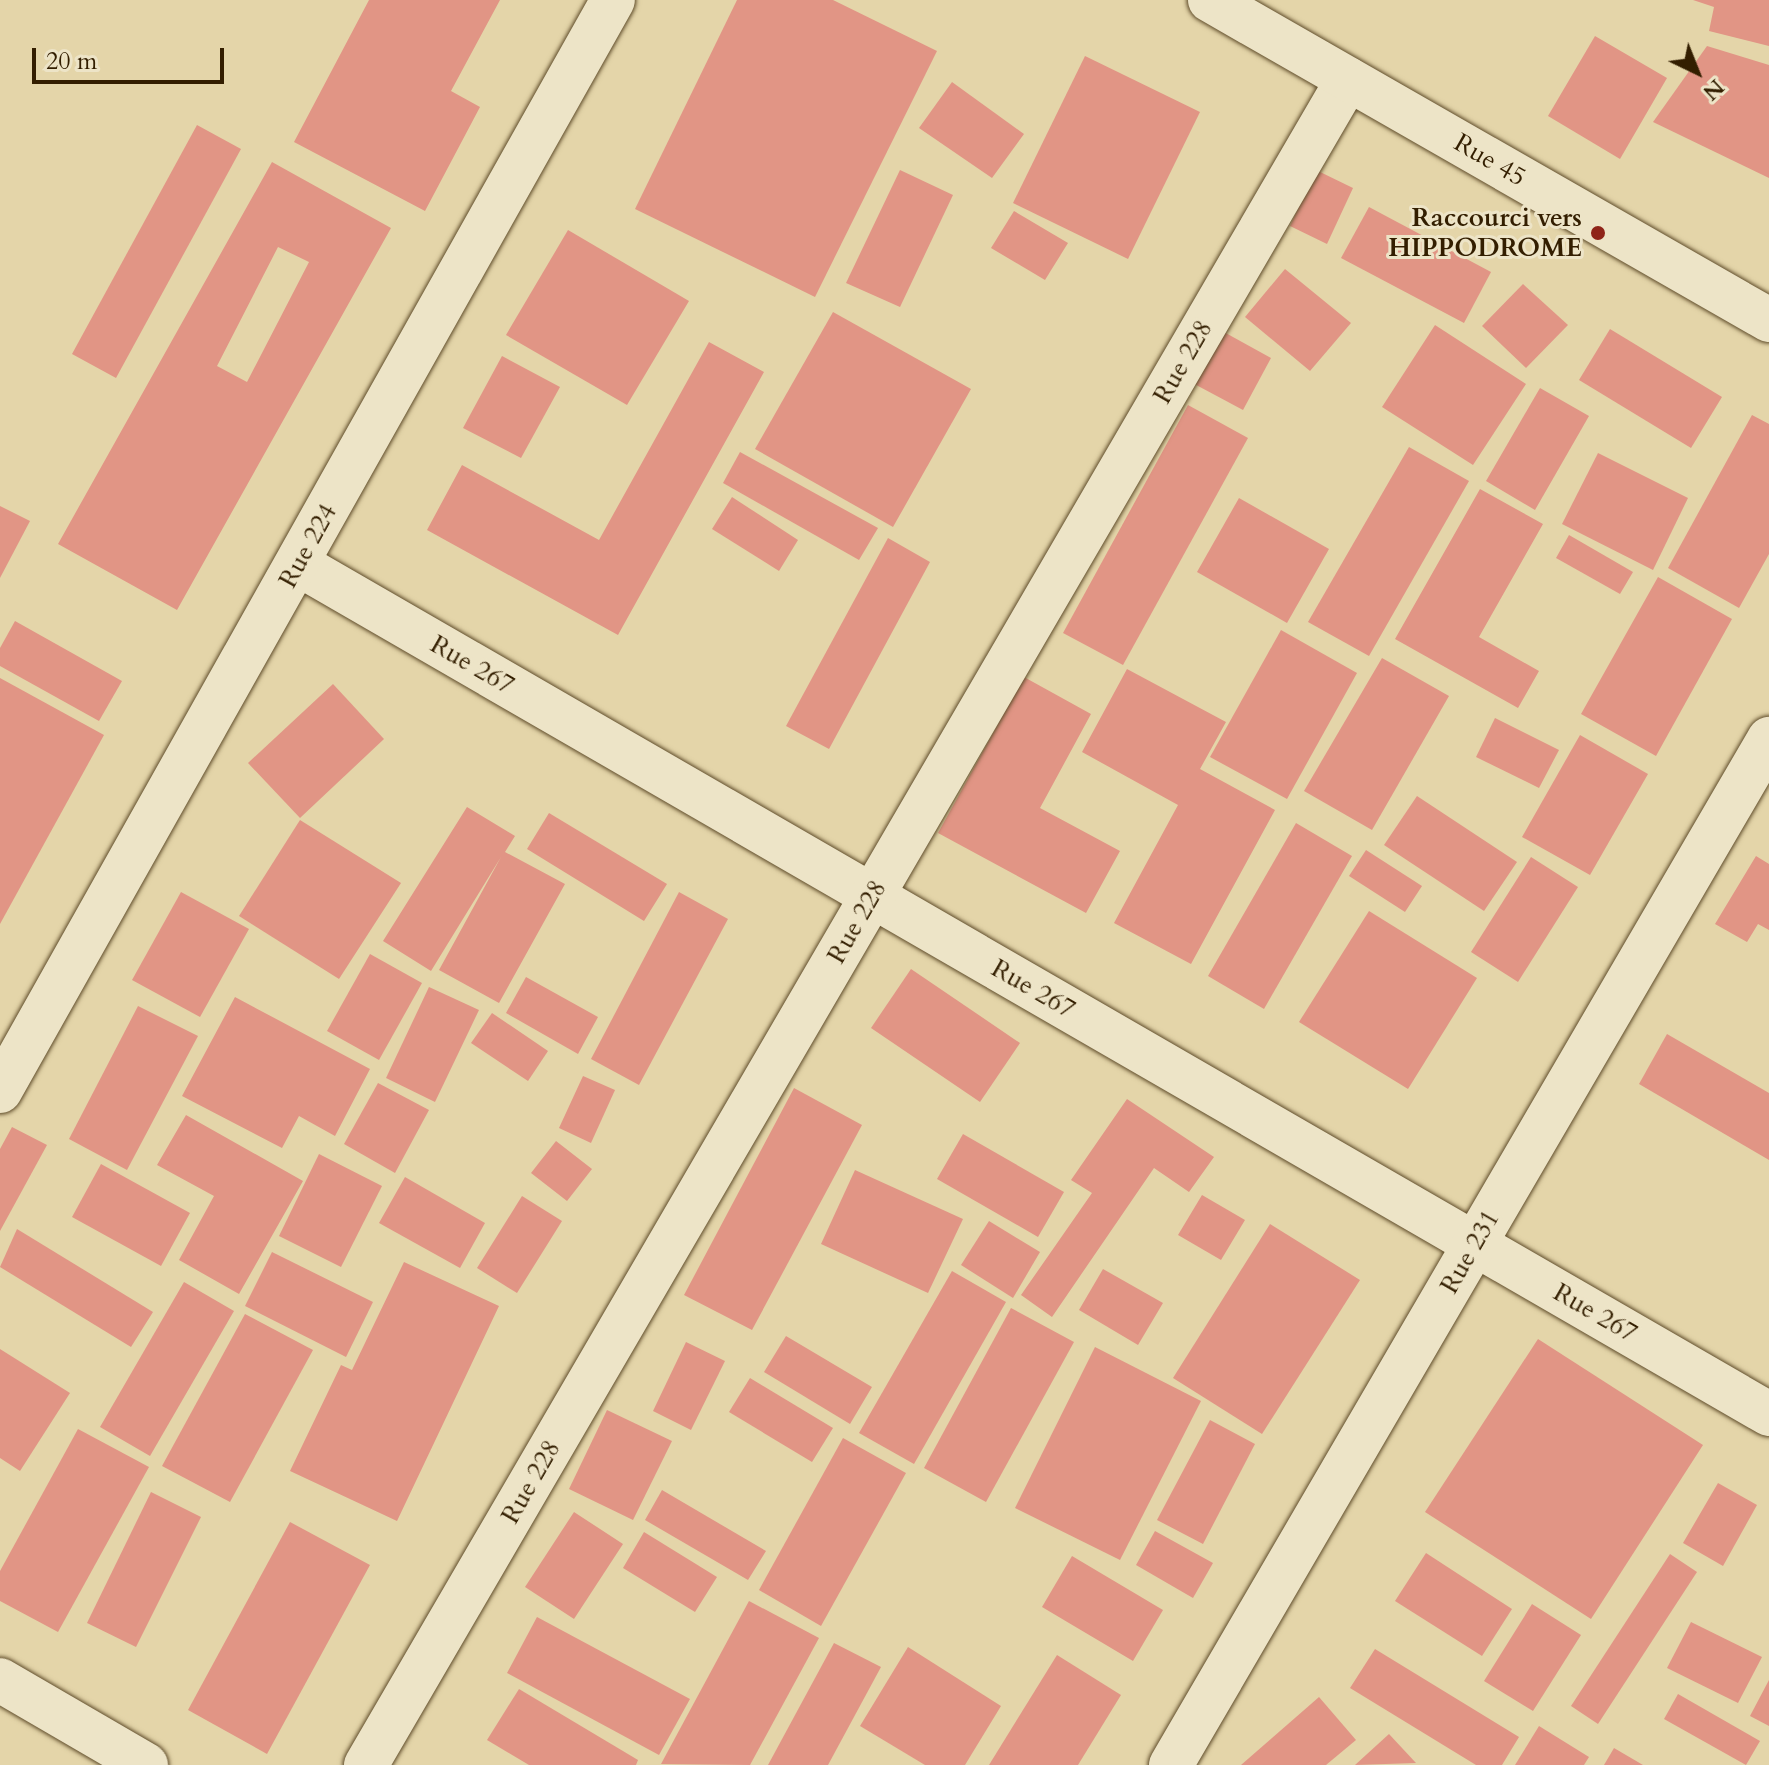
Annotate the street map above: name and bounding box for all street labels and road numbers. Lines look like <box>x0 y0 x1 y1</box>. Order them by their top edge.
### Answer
street label: Rue 45 <box>1449 127 1531 193</box>
street label: Rue 228 <box>1147 315 1219 409</box>
street label: Rue 224 <box>272 499 344 593</box>
street label: Rue 267 <box>425 629 519 701</box>
street label: Rue 228 <box>821 875 893 969</box>
street label: Rue 267 <box>986 953 1080 1025</box>
street label: Rue 231 <box>1434 1205 1506 1299</box>
street label: Rue 267 <box>1548 1277 1642 1349</box>
street label: Rue 228 <box>495 1435 567 1529</box>

